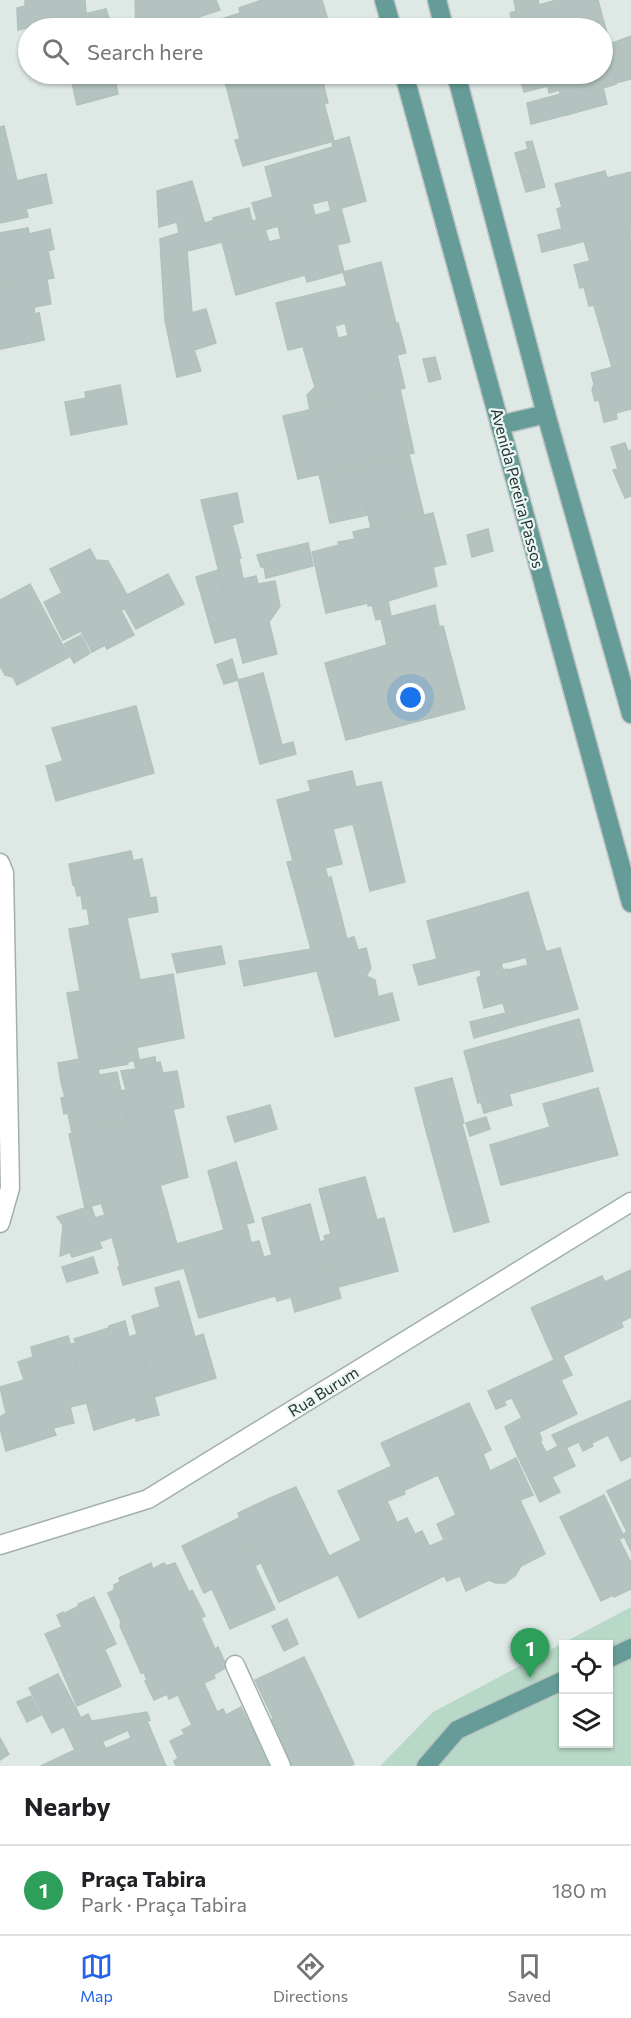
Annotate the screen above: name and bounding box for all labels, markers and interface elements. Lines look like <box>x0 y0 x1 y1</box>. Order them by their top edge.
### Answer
search box <box>18 18 613 84</box>
icon: search <box>39 35 72 68</box>
text: Search here <box>87 38 203 65</box>
street label: Avenida Pereira Passos <box>487 406 549 570</box>
your location <box>396 683 425 712</box>
street label: Rua Burum <box>284 1362 362 1420</box>
pin: 1 <box>510 1628 550 1678</box>
map controls <box>559 1640 613 1748</box>
button: locate <box>559 1640 613 1694</box>
button: layers <box>559 1694 613 1748</box>
text: Nearby <box>24 1790 111 1821</box>
text: Praça Tabira <box>81 1865 206 1892</box>
text: 1 <box>39 1878 48 1902</box>
text: 180 m <box>552 1878 607 1902</box>
text: Park · Praça Tabira <box>81 1892 247 1916</box>
tab: Map <box>80 1950 113 2005</box>
tab: Directions <box>273 1950 348 2005</box>
tab: Saved <box>508 1950 551 2005</box>

